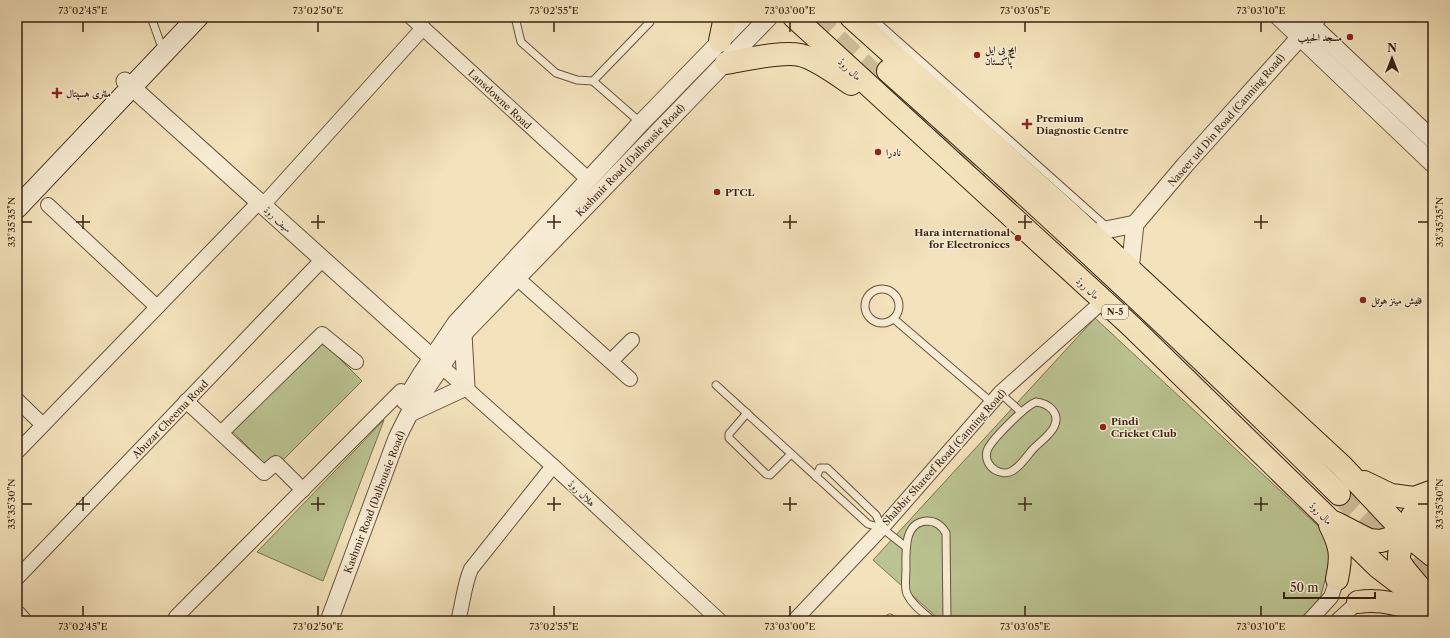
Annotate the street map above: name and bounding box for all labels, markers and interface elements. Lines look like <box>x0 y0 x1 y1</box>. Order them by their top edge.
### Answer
text: 73°02'45"E <box>58 4 108 17</box>
text: 73°02'50"E <box>293 4 343 17</box>
text: 73°02'55"E <box>529 4 579 17</box>
text: 73°03'00"E <box>764 4 816 17</box>
text: 73°03'05"E <box>1000 4 1050 17</box>
text: 73°03'10"E <box>1237 4 1286 17</box>
place label: مسجد الحبیب <box>1298 31 1342 44</box>
marker: مسجد الحبیب <box>1345 32 1355 42</box>
north arrow <box>1372 38 1412 78</box>
text: N <box>1387 41 1397 55</box>
place label: ایچ بی ایل پاکستان <box>985 43 1017 69</box>
marker: ایچ بی ایل پاکستان <box>972 50 982 60</box>
street label: Naseer ud Din Road (Canning Road) <box>1165 51 1287 189</box>
street label: مال روڈ <box>835 55 864 84</box>
street label: Lansdowne Road <box>465 67 534 132</box>
marker: ملٹری ہسپتال <box>51 87 63 99</box>
place label: ملٹری ہسپتال <box>66 87 111 101</box>
street label: Kashmir Road (Dalhousie Road) <box>573 101 688 219</box>
place label: Premium Diagnostic Centre <box>1036 112 1129 137</box>
marker: Premium Diagnostic Centre <box>1021 118 1033 130</box>
place label: نادرا <box>886 146 901 159</box>
marker: نادرا <box>873 147 883 157</box>
place label: PTCL <box>725 186 755 199</box>
marker: PTCL <box>712 187 722 197</box>
text: 33°35'35"N <box>5 197 18 247</box>
text: 33°35'35"N <box>1433 197 1446 247</box>
street label: سیف روڈ <box>261 203 295 236</box>
place label: Hara international for Electroniccs <box>914 226 1010 251</box>
marker: Hara international for Electroniccs <box>1013 233 1023 243</box>
street label: مال روڈ <box>1073 274 1102 302</box>
place label: فلیش مینز ہوٹل <box>1371 294 1422 308</box>
marker: فلیش مینز ہوٹل <box>1358 295 1368 305</box>
road number: N-5 <box>1102 305 1128 319</box>
street label: Abuzar Cheema Road <box>129 378 211 462</box>
street label: Shabbir Shareef Road (Canning Road) <box>880 386 1009 528</box>
place label: Pindi Cricket Club <box>1111 415 1177 440</box>
marker: Pindi Cricket Club <box>1098 422 1108 432</box>
street label: Kashmir Road (Dalhousie Road) <box>341 429 408 575</box>
street label: ہلال روڈ <box>565 477 598 509</box>
text: 33°35'30"N <box>5 478 18 530</box>
text: 33°35'30"N <box>1433 478 1446 530</box>
street label: مال روڈ <box>1306 499 1335 528</box>
scale bar <box>1284 574 1375 600</box>
text: 50 m <box>1290 580 1319 595</box>
text: 73°02'45"E <box>58 620 108 633</box>
text: 73°02'50"E <box>293 620 343 633</box>
text: 73°02'55"E <box>529 620 579 633</box>
text: 73°03'00"E <box>764 620 816 633</box>
text: 73°03'05"E <box>1000 620 1050 633</box>
text: 73°03'10"E <box>1237 620 1286 633</box>

